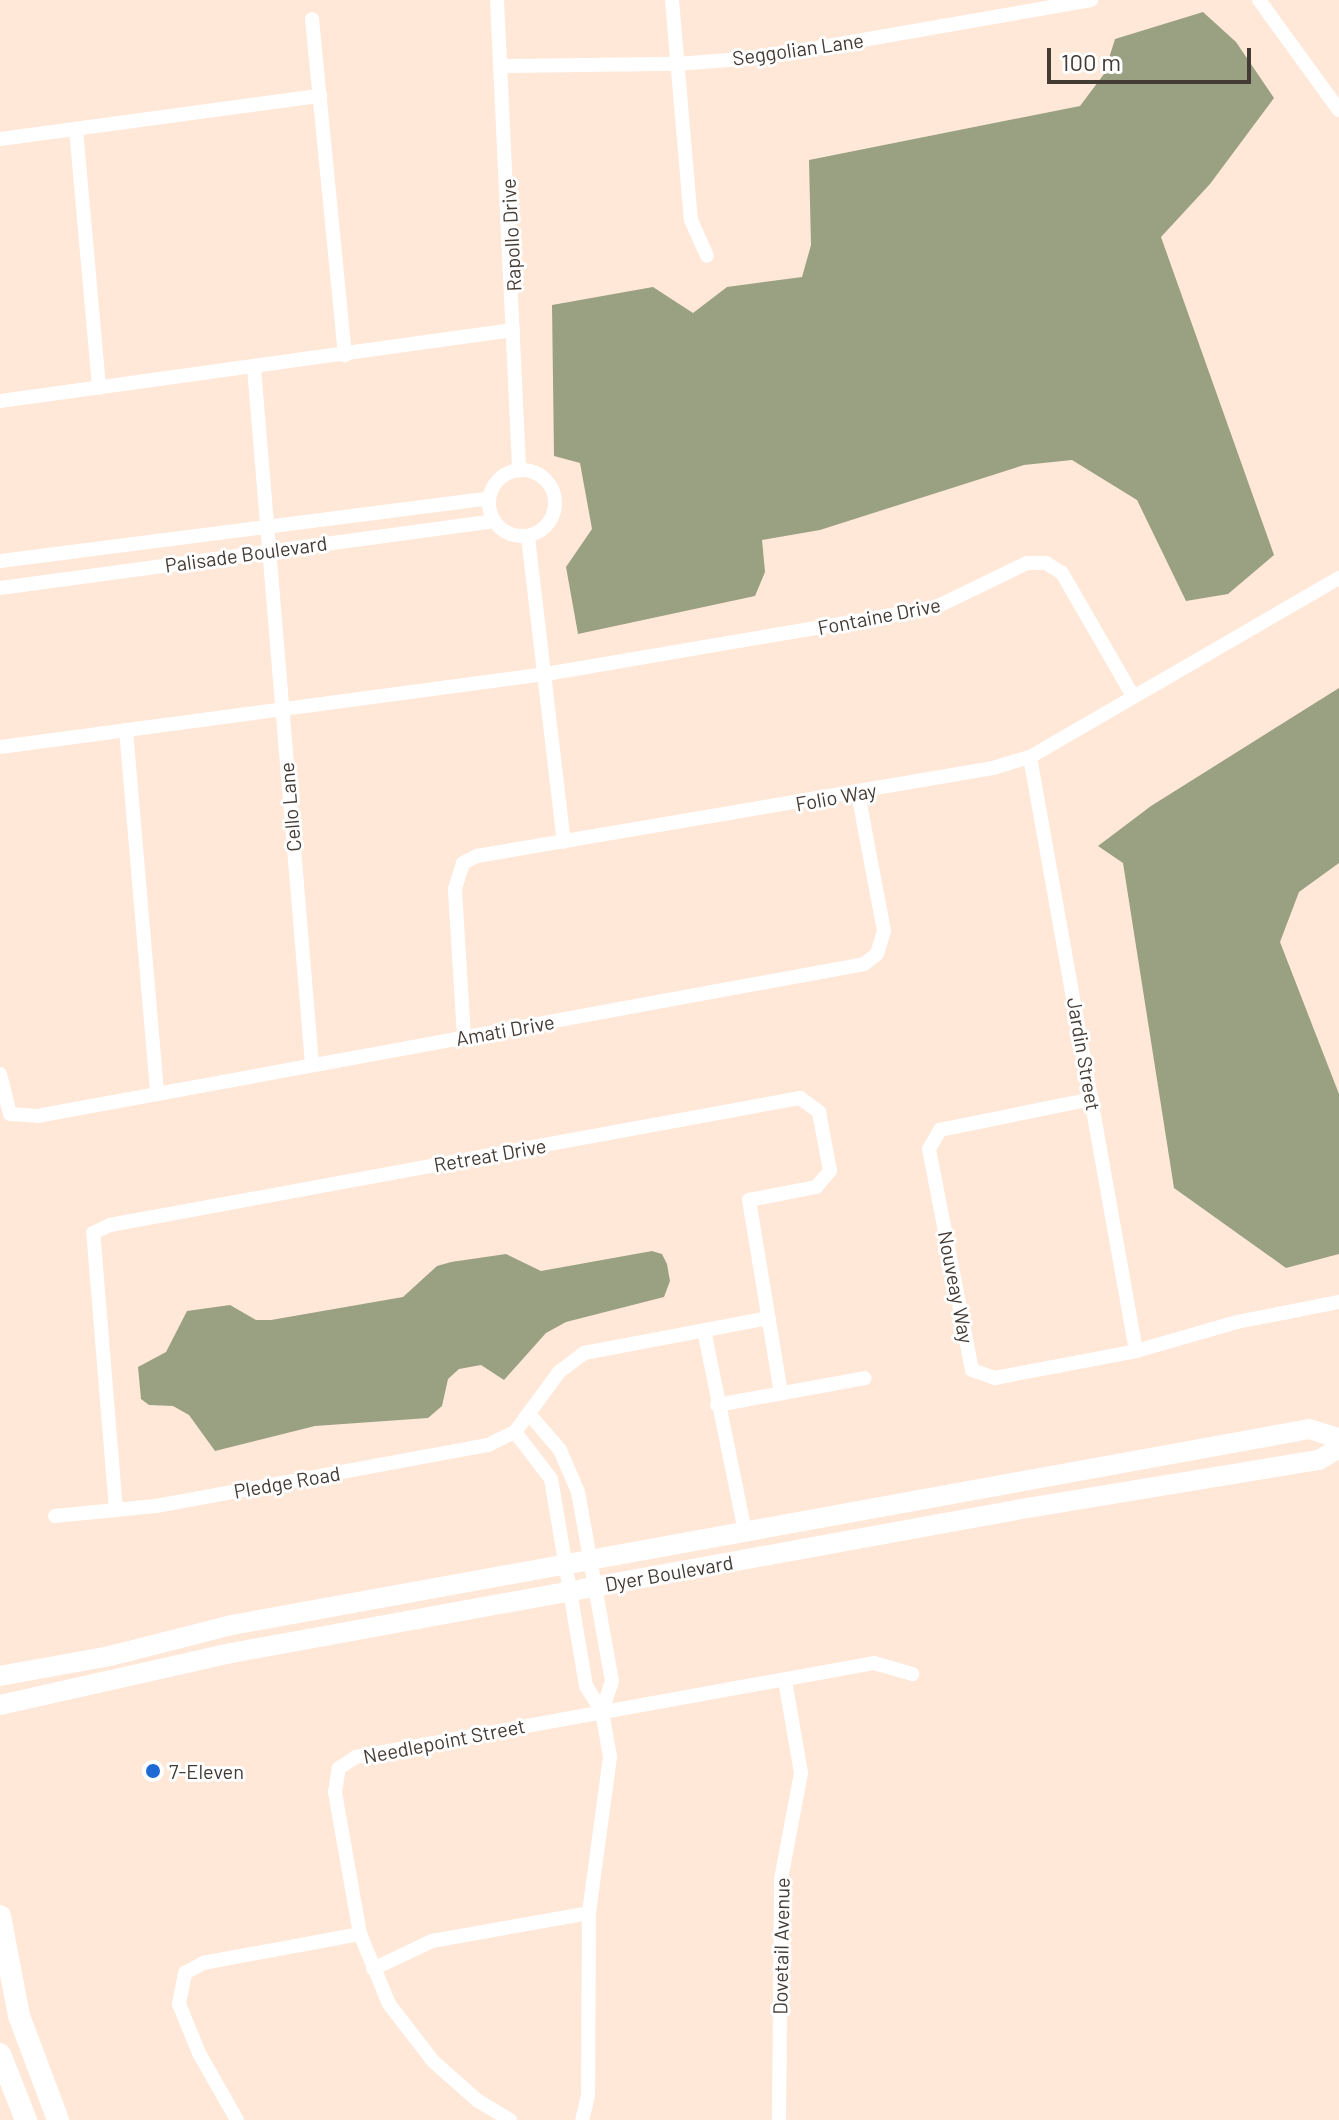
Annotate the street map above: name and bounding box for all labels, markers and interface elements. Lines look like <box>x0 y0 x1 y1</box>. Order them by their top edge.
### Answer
street label: Seggolian Lane <box>731 28 865 70</box>
scale bar <box>1051 32 1255 82</box>
text: 100 m <box>1061 47 1121 76</box>
street label: Rapollo Drive <box>496 178 526 292</box>
street label: Palisade Boulevard <box>163 531 329 577</box>
street label: Fontaine Drive <box>816 592 942 640</box>
street label: Cello Lane <box>274 761 306 853</box>
street label: Folio Way <box>794 778 878 816</box>
street label: Jardin Street <box>1062 996 1106 1112</box>
street label: Amati Drive <box>454 1010 556 1050</box>
street label: Retreat Drive <box>432 1133 548 1177</box>
street label: Nouveay Way <box>933 1229 979 1345</box>
street label: Pledge Road <box>232 1461 342 1503</box>
street label: Dyer Boulevard <box>603 1550 735 1596</box>
street label: Needlepoint Street <box>361 1714 527 1768</box>
place label: 7-Eleven <box>169 1759 244 1783</box>
marker: 7-Eleven <box>144 1762 162 1780</box>
street label: Dovetail Avenue <box>768 1877 794 2015</box>

